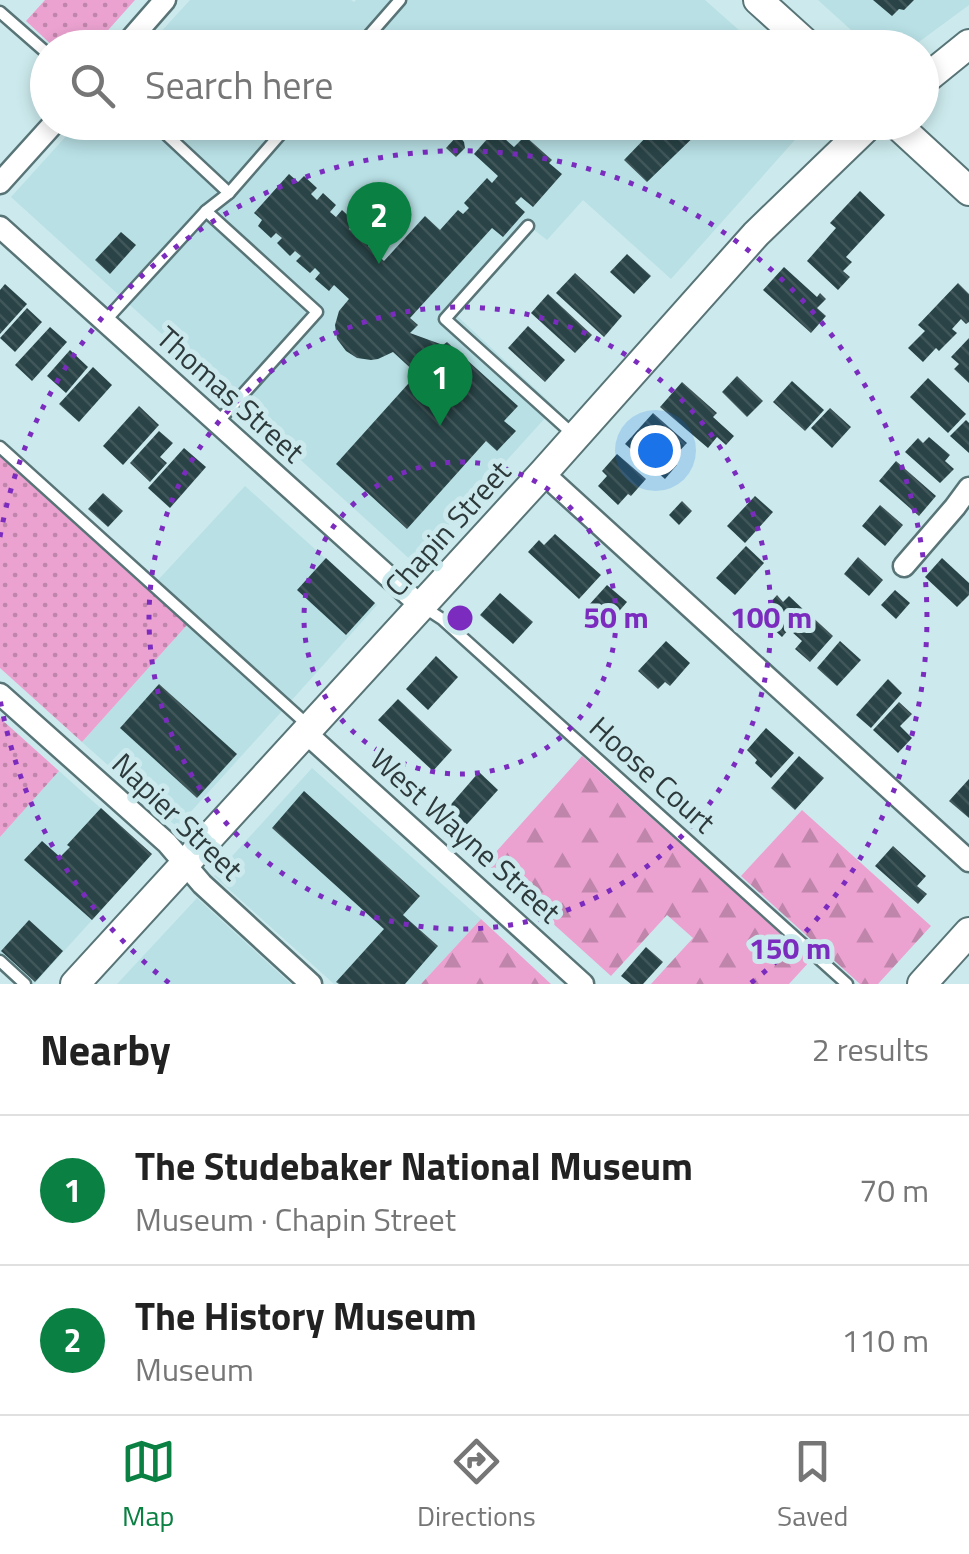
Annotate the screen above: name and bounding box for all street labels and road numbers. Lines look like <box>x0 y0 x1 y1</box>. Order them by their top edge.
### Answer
street label: Thomas Street <box>146 315 315 474</box>
street label: Chapin Street <box>373 449 522 607</box>
street label: Hoose Court <box>579 705 726 844</box>
street label: West Wayne Street <box>360 737 572 934</box>
street label: Napier Street <box>102 742 254 891</box>

